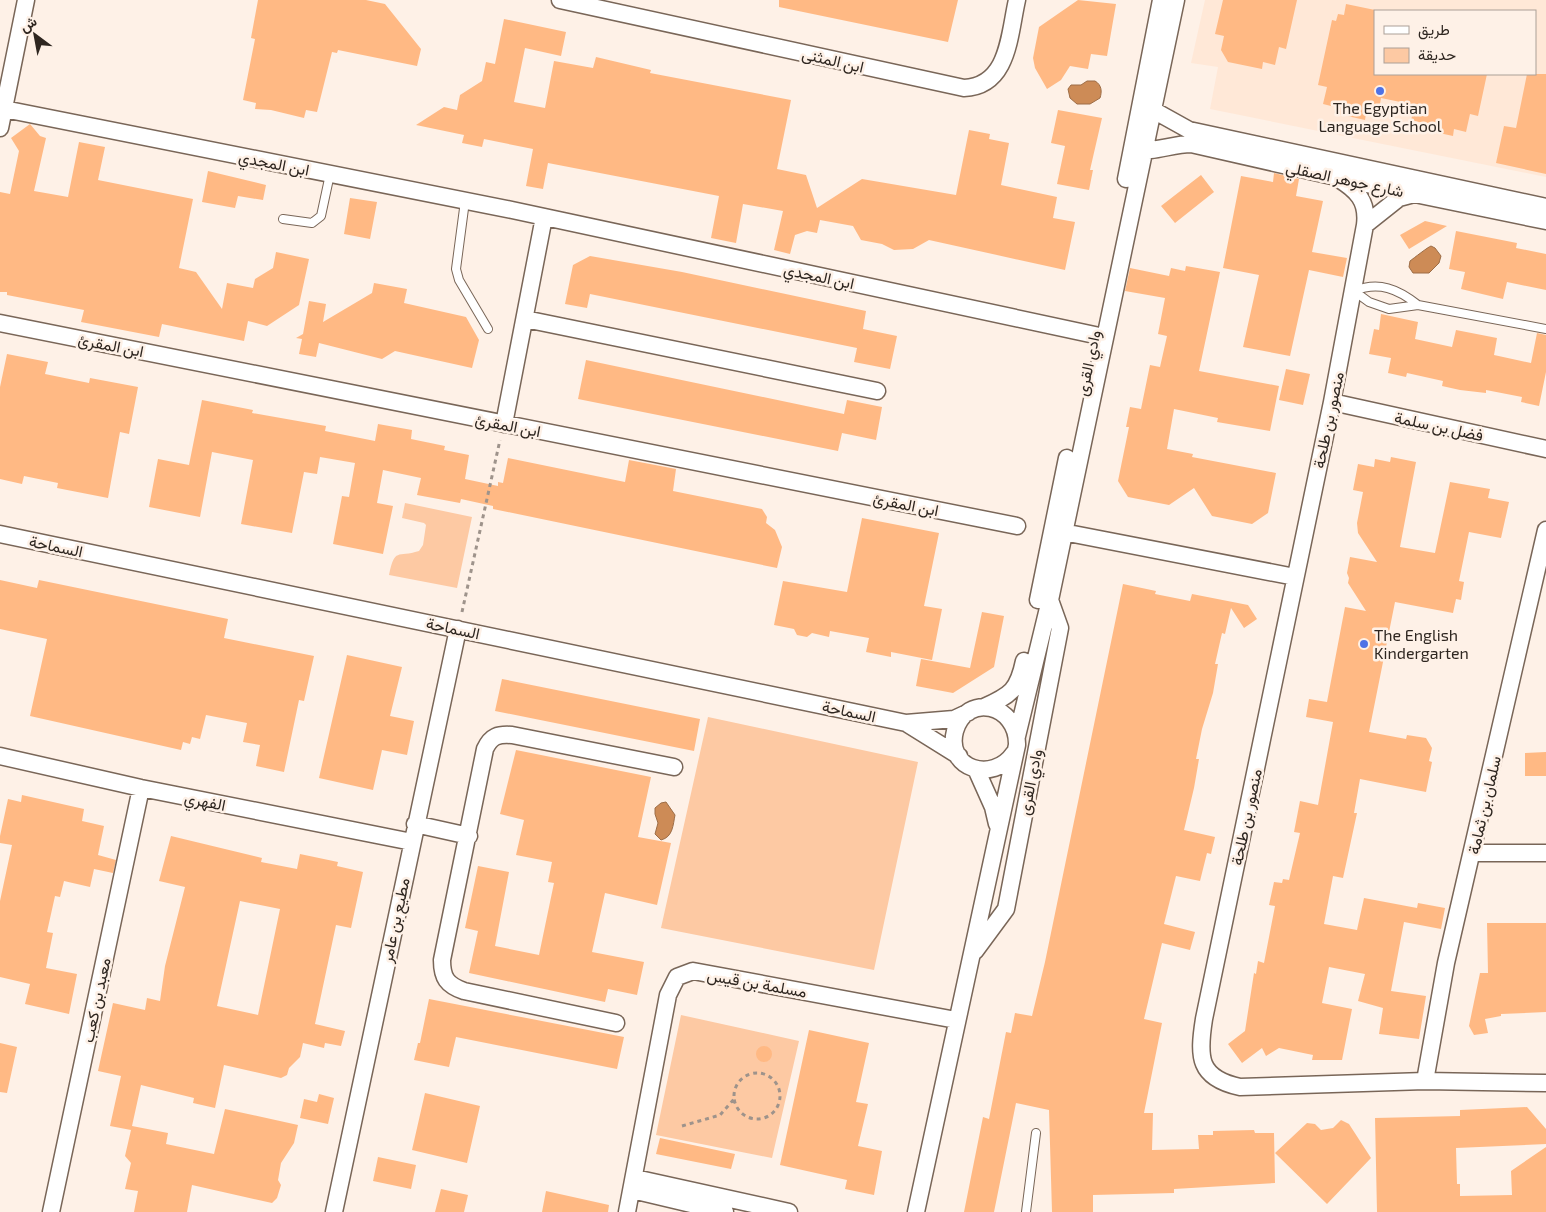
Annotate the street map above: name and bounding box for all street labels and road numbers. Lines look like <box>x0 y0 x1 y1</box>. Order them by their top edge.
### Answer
street label: ابن المثنى <box>800 43 866 78</box>
street label: ابن المجدي <box>236 146 311 184</box>
street label: شارع جوهر الصقلي <box>1283 157 1406 205</box>
street label: ابن المجدي <box>781 259 856 297</box>
street label: وادي القرى <box>1071 328 1109 399</box>
street label: ابن المقرئ <box>76 329 146 362</box>
street label: منصور بن طلحة <box>1308 370 1349 470</box>
street label: فضل بن سلمة <box>1393 407 1485 446</box>
street label: ابن المقرئ <box>473 409 543 442</box>
street label: ابن المقرئ <box>871 488 941 521</box>
street label: السماحة <box>28 531 85 560</box>
street label: السماحة <box>425 613 482 642</box>
street label: السماحة <box>821 696 878 725</box>
street label: وادي القرى <box>1014 747 1050 818</box>
street label: سلمان بن ثمامة <box>1463 754 1506 856</box>
street label: منصور بن طلحة <box>1226 767 1267 867</box>
street label: الفهري <box>182 787 227 819</box>
street label: مطيع بن عامر <box>376 876 416 966</box>
street label: معبد بن كعب <box>77 956 116 1044</box>
street label: مسلمة بن قيس <box>705 964 808 1003</box>

